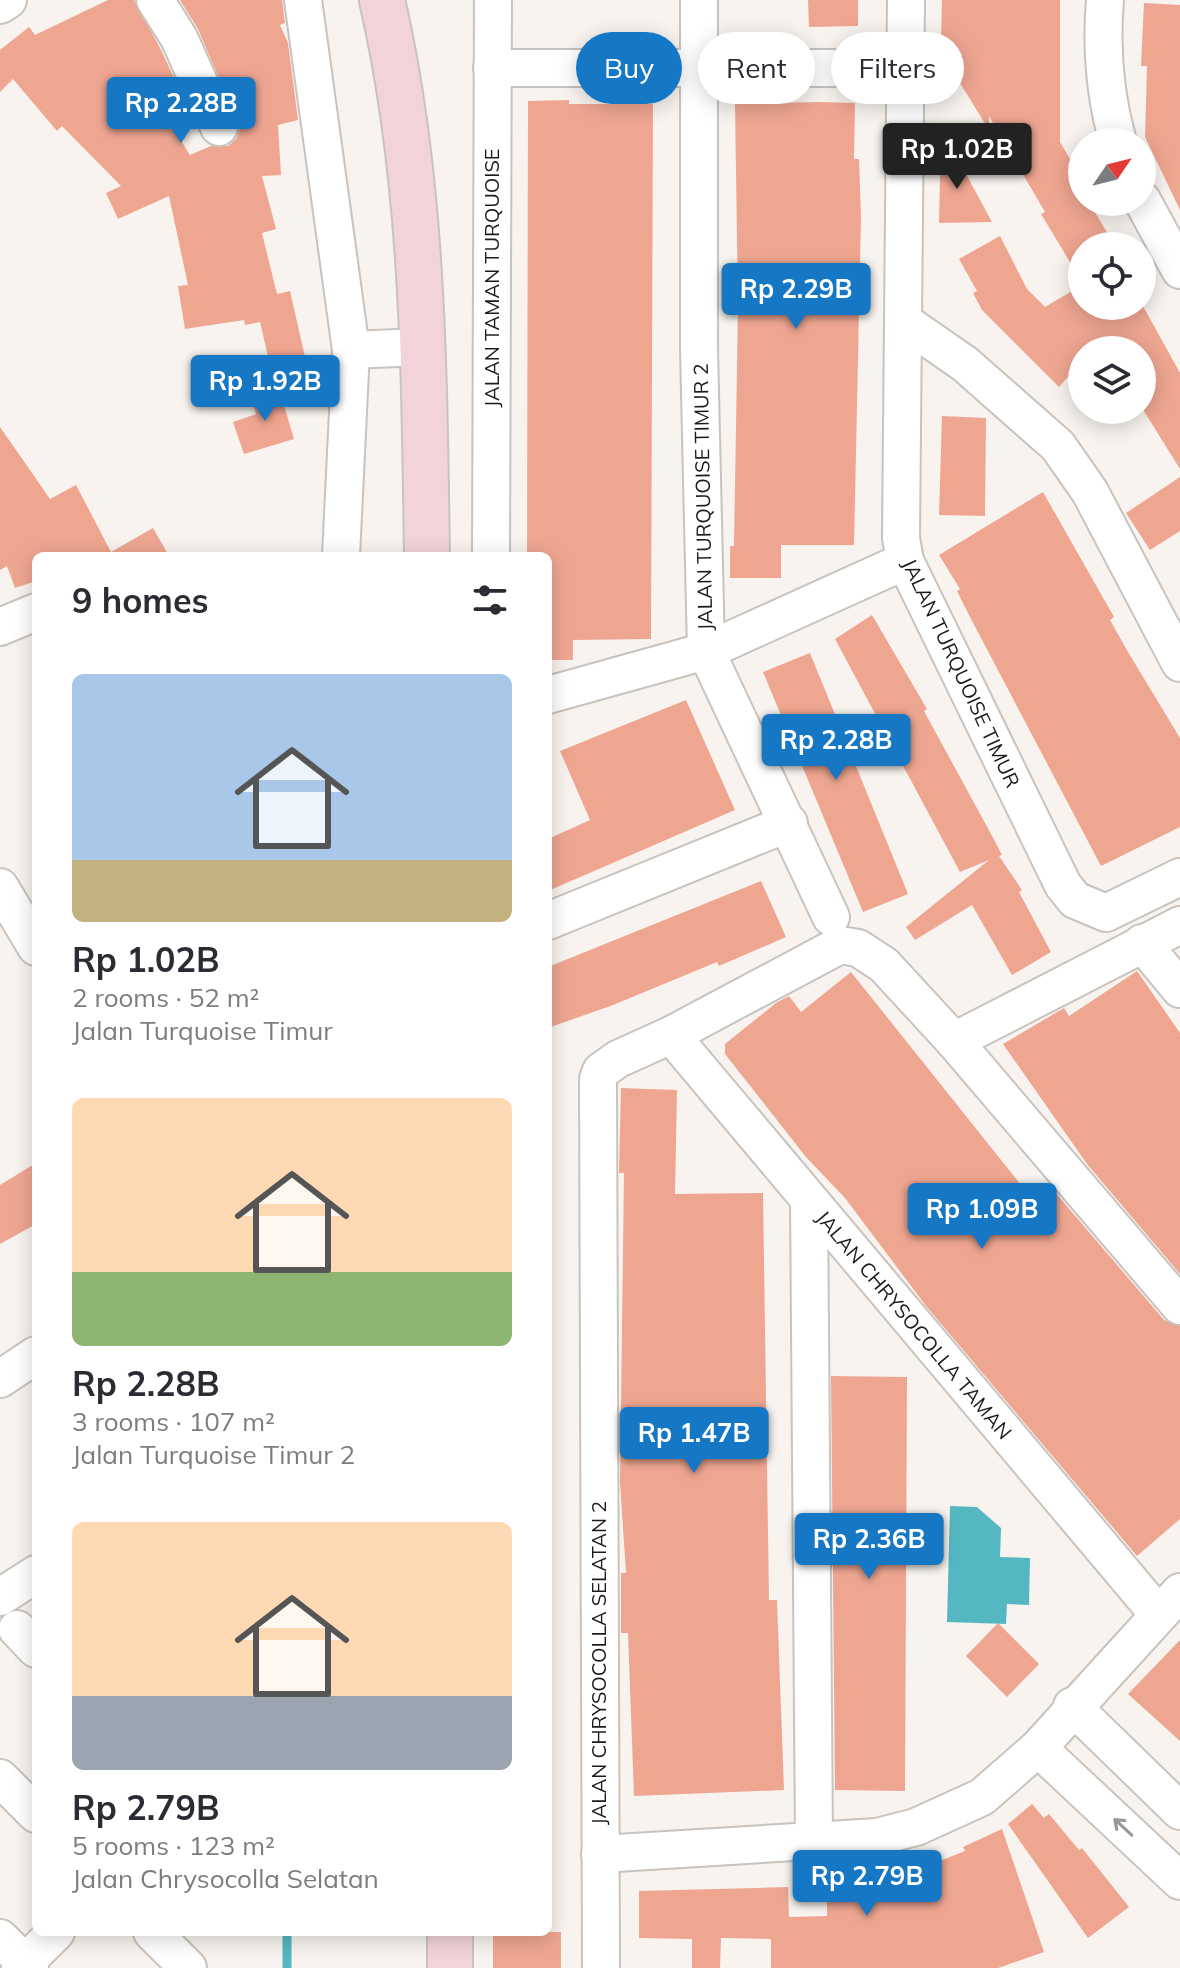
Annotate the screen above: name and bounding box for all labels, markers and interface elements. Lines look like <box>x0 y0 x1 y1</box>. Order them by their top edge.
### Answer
chip: Buy <box>576 32 682 104</box>
chip: Rent <box>698 32 815 104</box>
chip: Filters <box>831 32 964 104</box>
pin: Rp 2.28B <box>98 77 264 145</box>
text: Rp 2.28B <box>125 86 237 119</box>
pin: Rp 1.02B <box>874 123 1040 191</box>
north arrow <box>1068 128 1156 216</box>
map controls <box>1068 128 1156 424</box>
text: Rp 1.02B <box>901 132 1013 165</box>
street label: JALAN TAMAN TURQUOISE <box>479 148 504 408</box>
button: locate <box>1068 232 1156 320</box>
pin: Rp 2.29B <box>713 263 879 331</box>
text: Rp 2.29B <box>740 272 852 305</box>
button: layers <box>1068 336 1156 424</box>
pin: Rp 1.92B <box>182 355 348 423</box>
street label: JALAN TURQUOISE TIMUR 2 <box>688 363 717 631</box>
text: Rp 1.92B <box>209 364 321 397</box>
street label: JALAN TURQUOISE TIMUR <box>897 554 1026 792</box>
icon: filters <box>468 578 512 622</box>
text: 9 homes <box>72 579 209 622</box>
pin: Rp 2.28B <box>753 714 919 782</box>
text: Rp 2.28B <box>780 723 892 756</box>
icon: home <box>220 726 364 870</box>
text: Rp 1.02B <box>72 938 219 981</box>
text: 2 rooms · 52 m² <box>72 981 259 1014</box>
text: Jalan Turquoise Timur <box>72 1014 333 1047</box>
icon: home <box>220 1150 364 1294</box>
pin: Rp 1.09B <box>899 1183 1065 1251</box>
text: Rp 1.09B <box>926 1192 1038 1225</box>
street label: JALAN CHRYSOCOLLA TAMAN <box>811 1205 1017 1444</box>
text: Rp 2.28B <box>72 1362 219 1405</box>
text: 3 rooms · 107 m² <box>72 1405 275 1438</box>
pin: Rp 1.47B <box>611 1407 777 1475</box>
text: Rp 1.47B <box>638 1416 750 1449</box>
text: Jalan Turquoise Timur 2 <box>72 1438 355 1471</box>
street label: JALAN CHRYSOCOLLA SELATAN 2 <box>586 1501 611 1825</box>
pin: Rp 2.36B <box>786 1513 952 1581</box>
text: Rp 2.36B <box>813 1522 925 1555</box>
icon: home <box>220 1574 364 1718</box>
text: Rp 2.79B <box>72 1786 219 1829</box>
one-way arrow <box>1113 1818 1133 1837</box>
text: 5 rooms · 123 m² <box>72 1829 275 1862</box>
pin: Rp 2.79B <box>784 1850 950 1918</box>
text: Rp 2.79B <box>811 1859 923 1892</box>
text: Jalan Chrysocolla Selatan <box>72 1862 379 1895</box>

